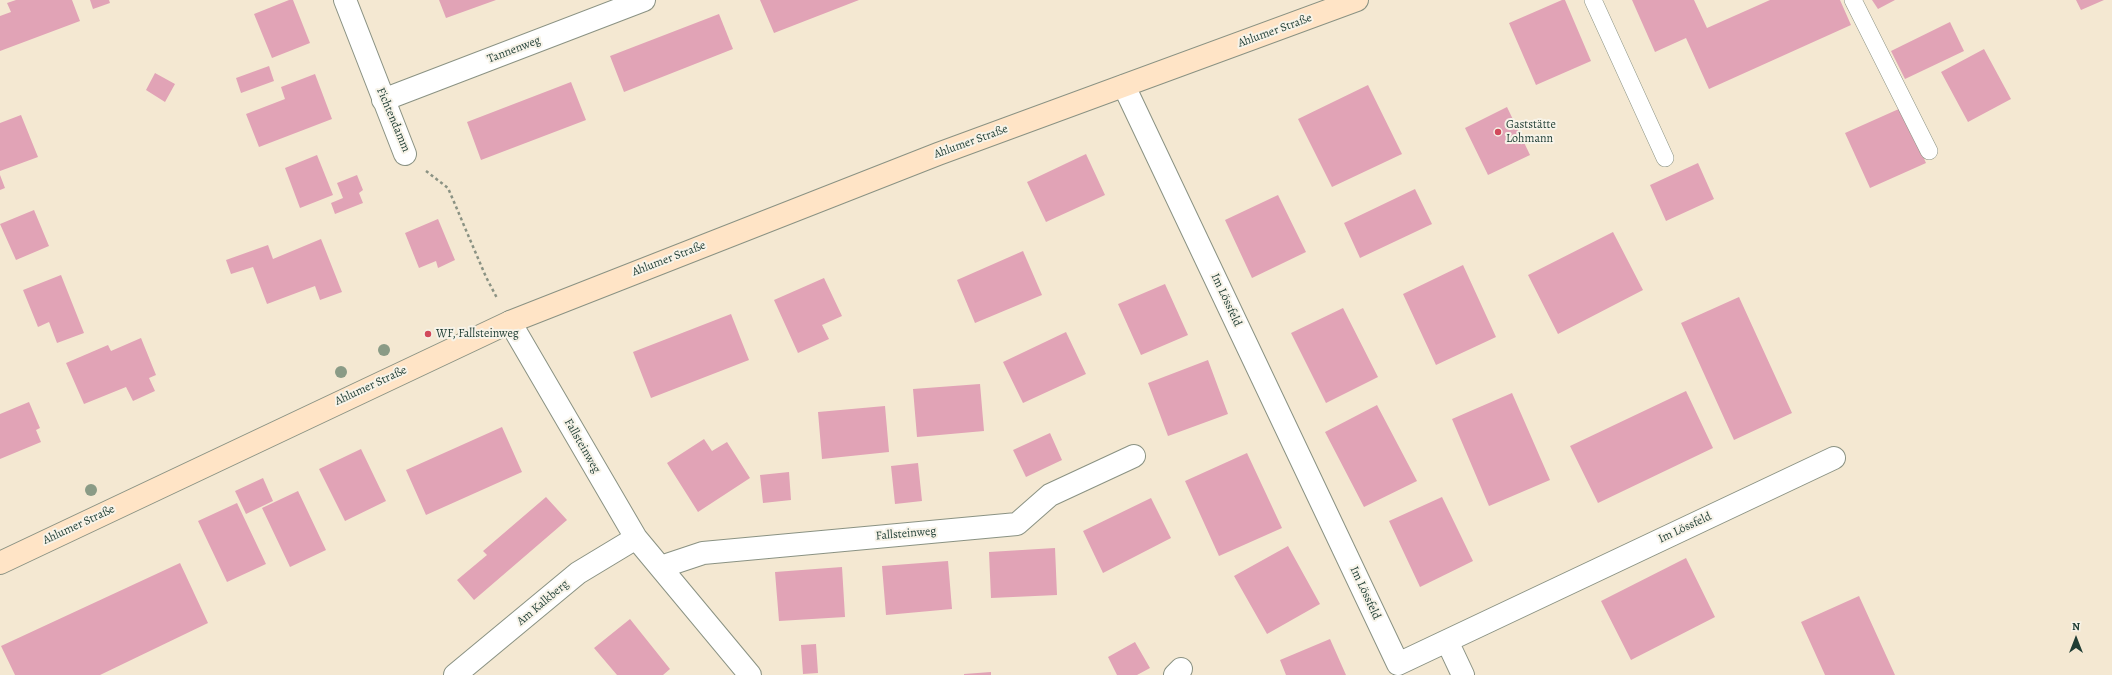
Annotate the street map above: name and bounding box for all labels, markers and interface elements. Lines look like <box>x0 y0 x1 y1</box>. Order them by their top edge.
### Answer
street label: Ahlumer Straße <box>1236 11 1314 51</box>
street label: Tannenweg <box>485 33 543 67</box>
street label: Fichtendamm <box>373 86 413 154</box>
place label: Gaststätte Lohmann <box>1506 118 1556 146</box>
street label: Ahlumer Straße <box>932 122 1010 162</box>
marker: Gaststätte Lohmann <box>1493 127 1503 137</box>
street label: Ahlumer Straße <box>630 238 708 280</box>
street label: Im Lössfeld <box>1207 271 1245 329</box>
place label: WF, Fallsteinweg <box>436 327 519 341</box>
marker: WF, Fallsteinweg <box>423 329 433 339</box>
street label: Ahlumer Straße <box>333 363 409 409</box>
street label: Fallsteinweg <box>561 416 603 476</box>
street label: Ahlumer Straße <box>41 502 117 548</box>
street label: Im Lössfeld <box>1656 509 1714 547</box>
street label: Fallsteinweg <box>875 524 937 544</box>
street label: Im Lössfeld <box>1346 564 1384 622</box>
street label: Am Kalkberg <box>514 577 572 629</box>
north arrow <box>2056 619 2096 659</box>
text: N <box>2072 619 2080 634</box>

